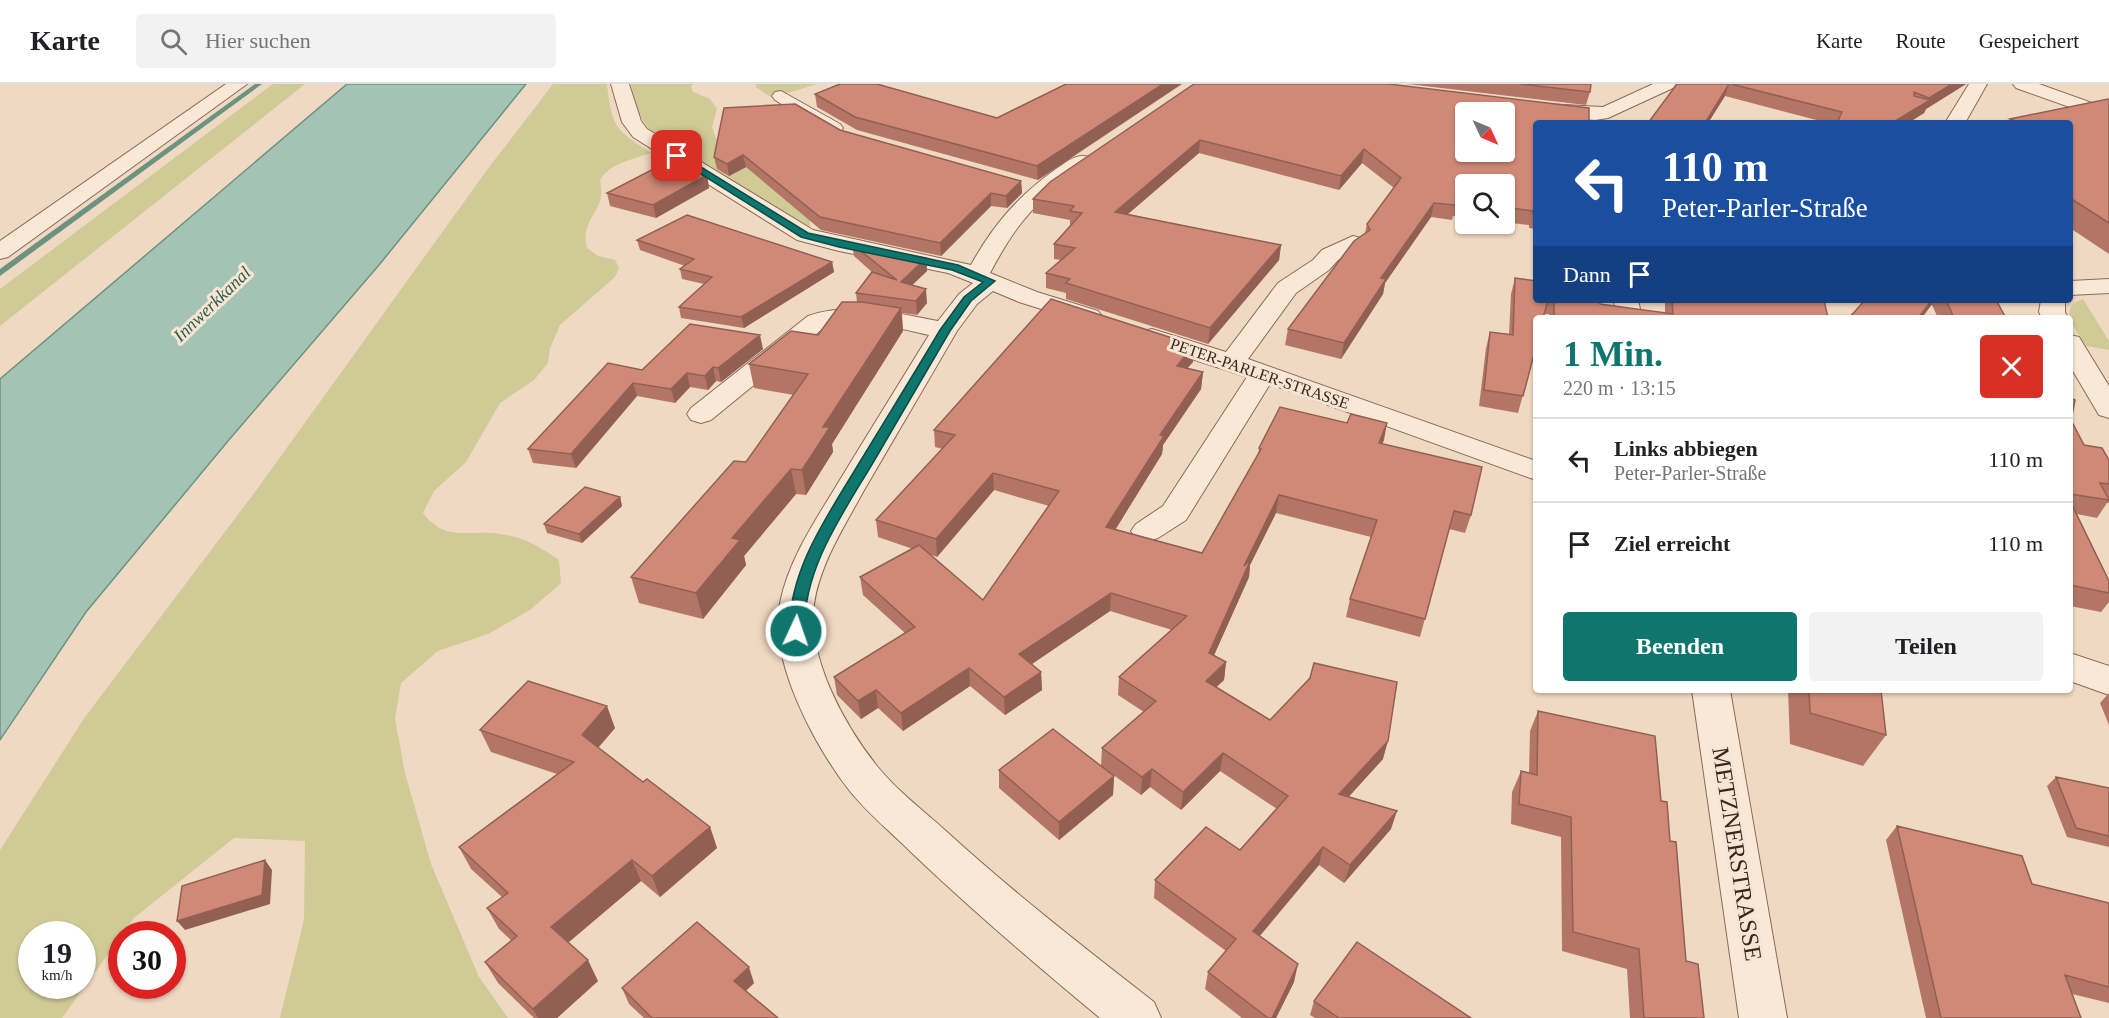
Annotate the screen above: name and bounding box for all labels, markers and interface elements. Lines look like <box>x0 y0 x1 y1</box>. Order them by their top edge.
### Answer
search box <box>136 14 556 68</box>
text: Karte <box>30 25 100 56</box>
icon: search <box>157 25 190 58</box>
text: Hier suchen <box>205 28 311 53</box>
text: Karte <box>1816 29 1863 53</box>
text: Route <box>1896 29 1946 53</box>
text: Gespeichert <box>1979 29 2079 53</box>
north arrow <box>1455 102 1515 162</box>
map controls <box>1455 102 1515 234</box>
pin <box>651 130 702 181</box>
icon: arrive <box>660 139 693 172</box>
icon: left <box>1563 144 1641 222</box>
text: 110 m <box>1662 144 1768 190</box>
button: search <box>1455 174 1515 234</box>
text: Peter-Parler-Straße <box>1662 193 1868 223</box>
icon: arrive <box>1623 258 1656 291</box>
water label: Innwerkkanal <box>169 262 255 346</box>
text: Dann <box>1563 262 1611 287</box>
text: 1 Min. <box>1563 334 1663 374</box>
street label: PETER-PARLER-STRASSE <box>1168 335 1351 412</box>
button: close <box>1980 335 2043 398</box>
text: 220 m · 13:15 <box>1563 377 1676 399</box>
text: Links abbiegen <box>1614 436 1758 461</box>
icon: left <box>1563 444 1596 477</box>
text: 110 m <box>1988 447 2043 472</box>
text: Peter-Parler-Straße <box>1614 462 1766 484</box>
icon: arrive <box>1563 528 1596 561</box>
text: Ziel erreicht <box>1614 531 1730 556</box>
text: 110 m <box>1988 531 2043 556</box>
position arrow <box>764 599 828 663</box>
button: Beenden <box>1563 612 1797 681</box>
button: Teilen <box>1809 612 2043 681</box>
street label: METZNERSTRASSE <box>1707 745 1767 963</box>
speed limit sign: 30 <box>108 921 186 999</box>
text: 19 <box>42 936 72 969</box>
text: km/h <box>42 967 72 983</box>

